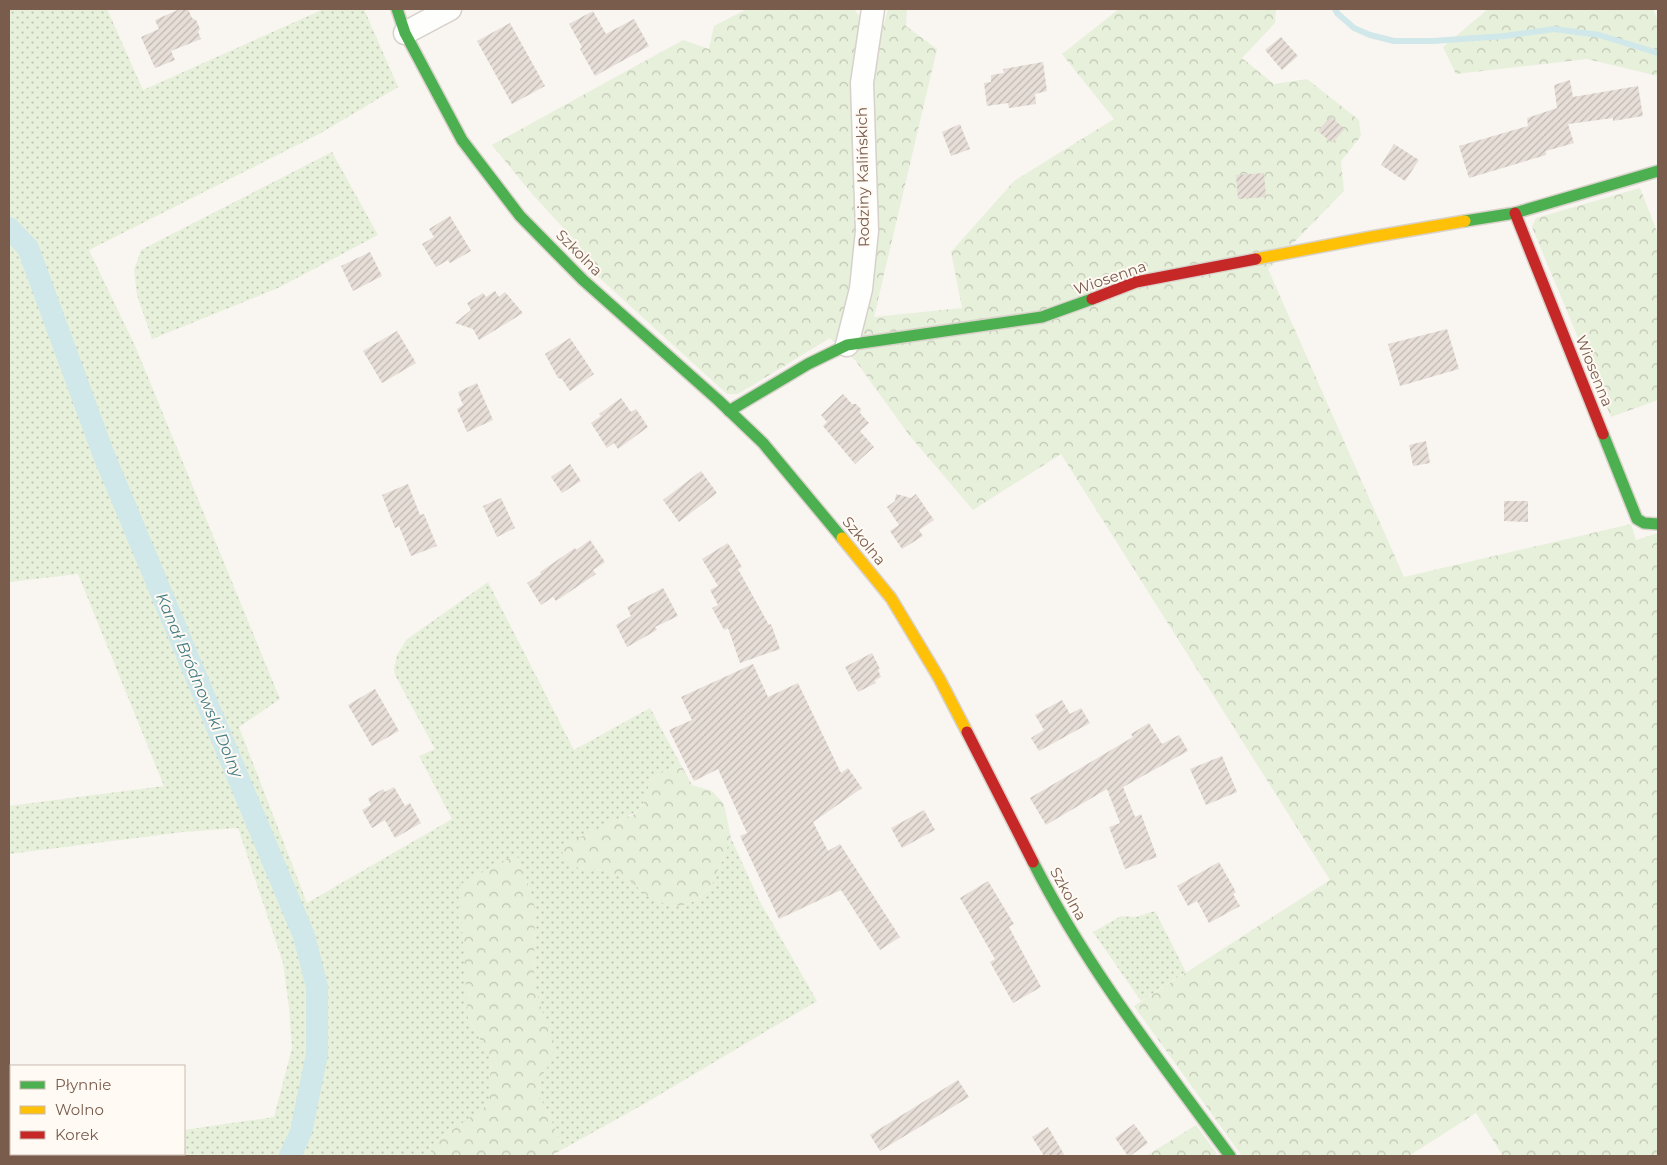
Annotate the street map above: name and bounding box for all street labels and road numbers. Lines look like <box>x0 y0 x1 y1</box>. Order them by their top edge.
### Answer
street label: Rodziny Kalińskich <box>852 107 873 247</box>
street label: Szkolna <box>552 225 607 280</box>
street label: Wiosenna <box>1071 256 1149 299</box>
street label: Wiosenna <box>1572 332 1617 409</box>
street label: Szkolna <box>838 512 890 569</box>
street label: Szkolna <box>1046 864 1091 924</box>

